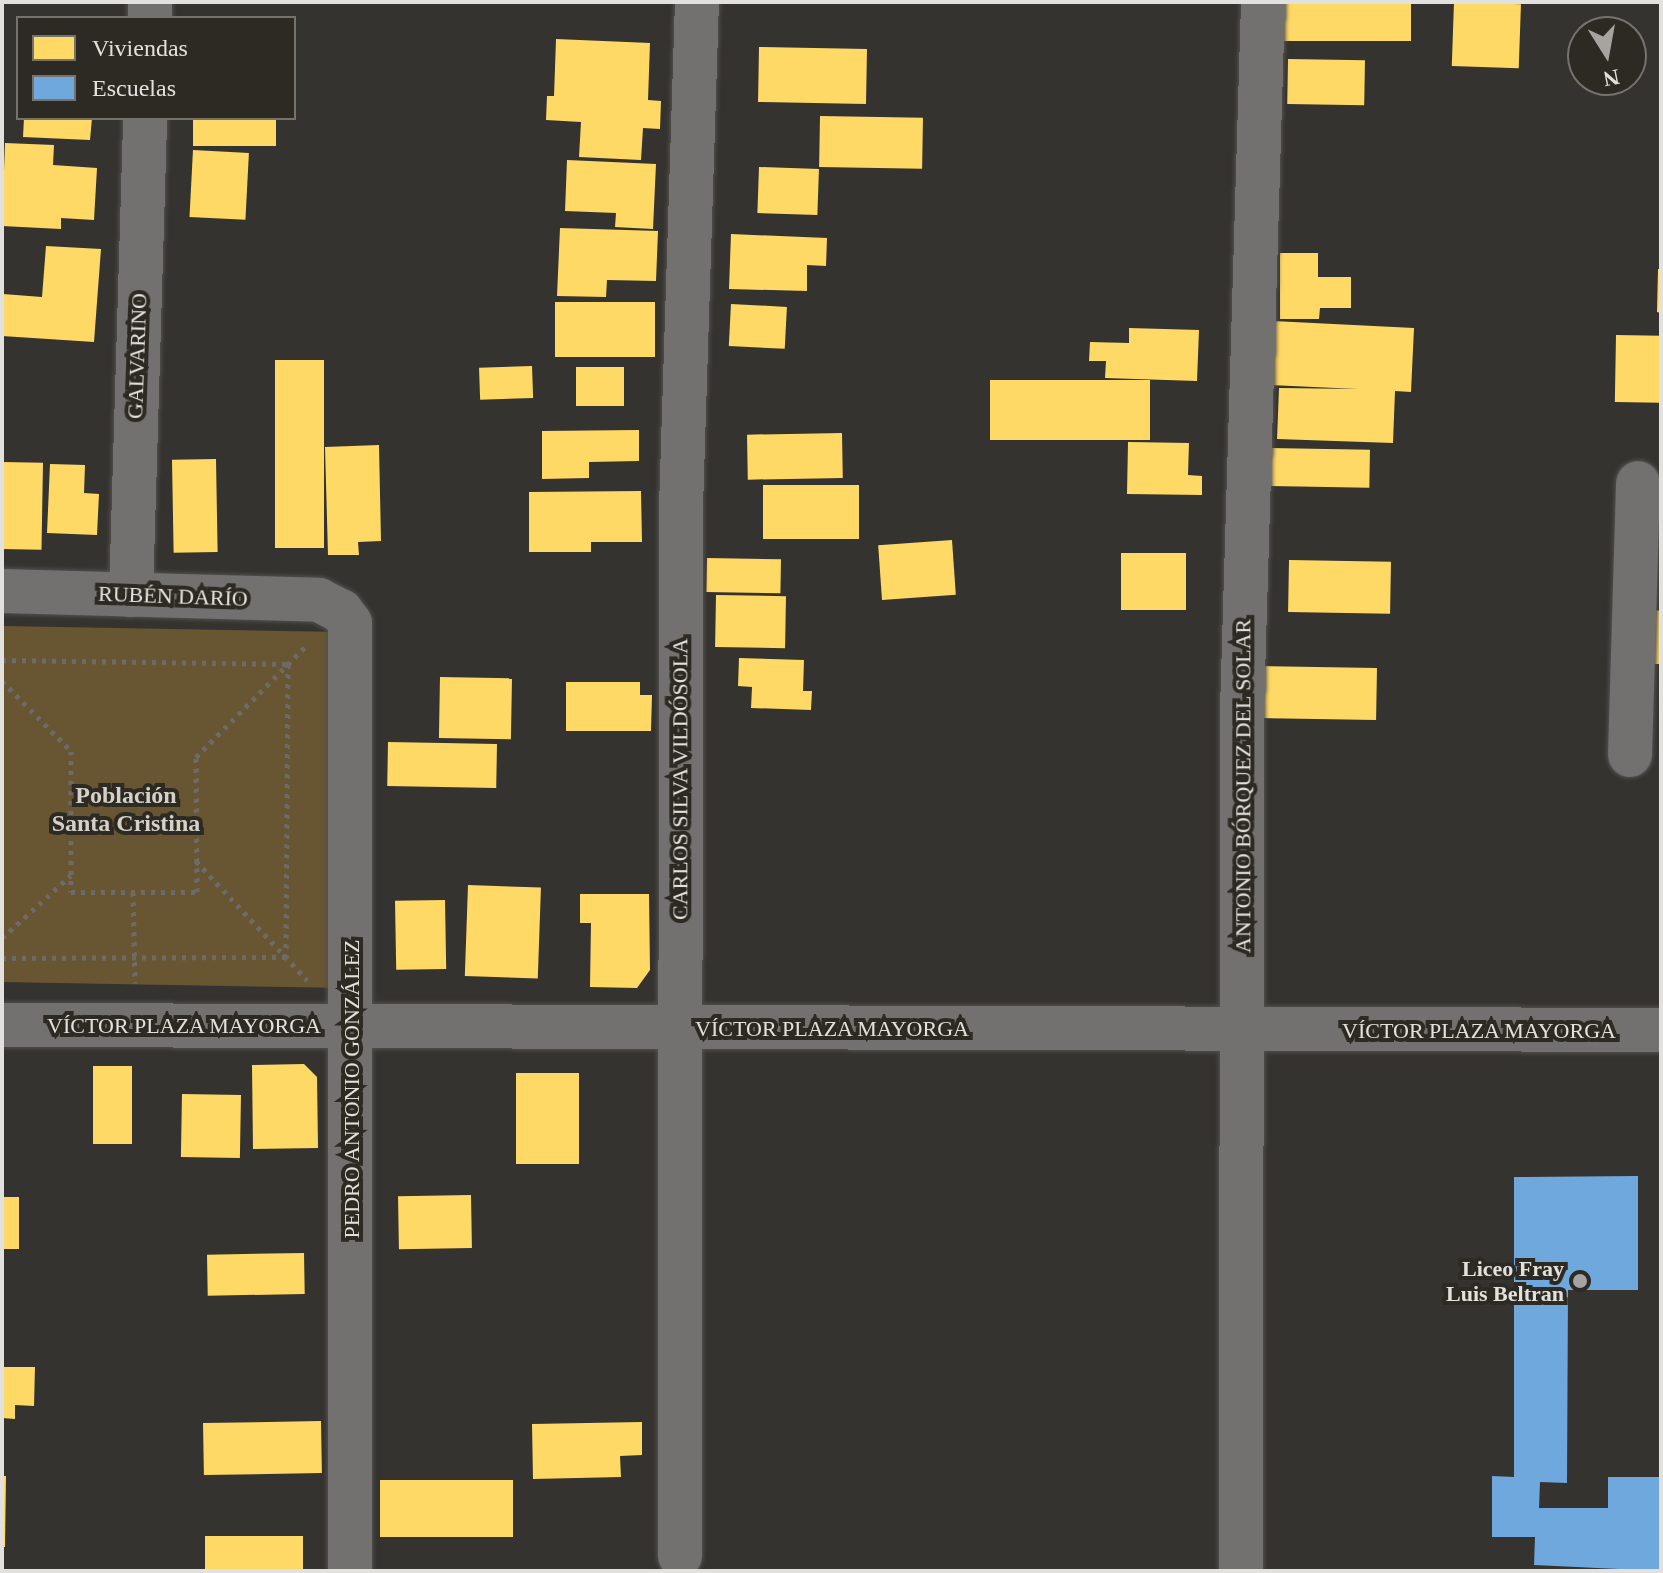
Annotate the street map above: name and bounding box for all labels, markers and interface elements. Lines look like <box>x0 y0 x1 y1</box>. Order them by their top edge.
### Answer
legend <box>16 16 296 120</box>
north arrow <box>1567 16 1647 96</box>
text: Viviendas <box>92 35 188 61</box>
text: N <box>1601 64 1621 92</box>
text: Escuelas <box>92 75 176 101</box>
street label: GALVARINO <box>122 293 152 419</box>
street label: RUBÉN DARÍO <box>98 580 248 612</box>
street label: ANTONIO BÓRQUEZ DEL SOLAR <box>1230 618 1256 954</box>
street label: CARLOS SILVA VILDÓSOLA <box>667 637 693 921</box>
district label: Población Santa Cristina <box>52 782 200 838</box>
street label: PEDRO ANTONIO GONZÁLEZ <box>339 939 365 1239</box>
street label: VÍCTOR PLAZA MAYORGA <box>46 1013 322 1039</box>
street label: VÍCTOR PLAZA MAYORGA <box>694 1016 970 1042</box>
street label: VÍCTOR PLAZA MAYORGA <box>1341 1018 1617 1044</box>
place label: Liceo Fray Luis Beltran <box>1446 1255 1564 1306</box>
marker: Liceo Fray Luis Beltran <box>1571 1272 1589 1290</box>

